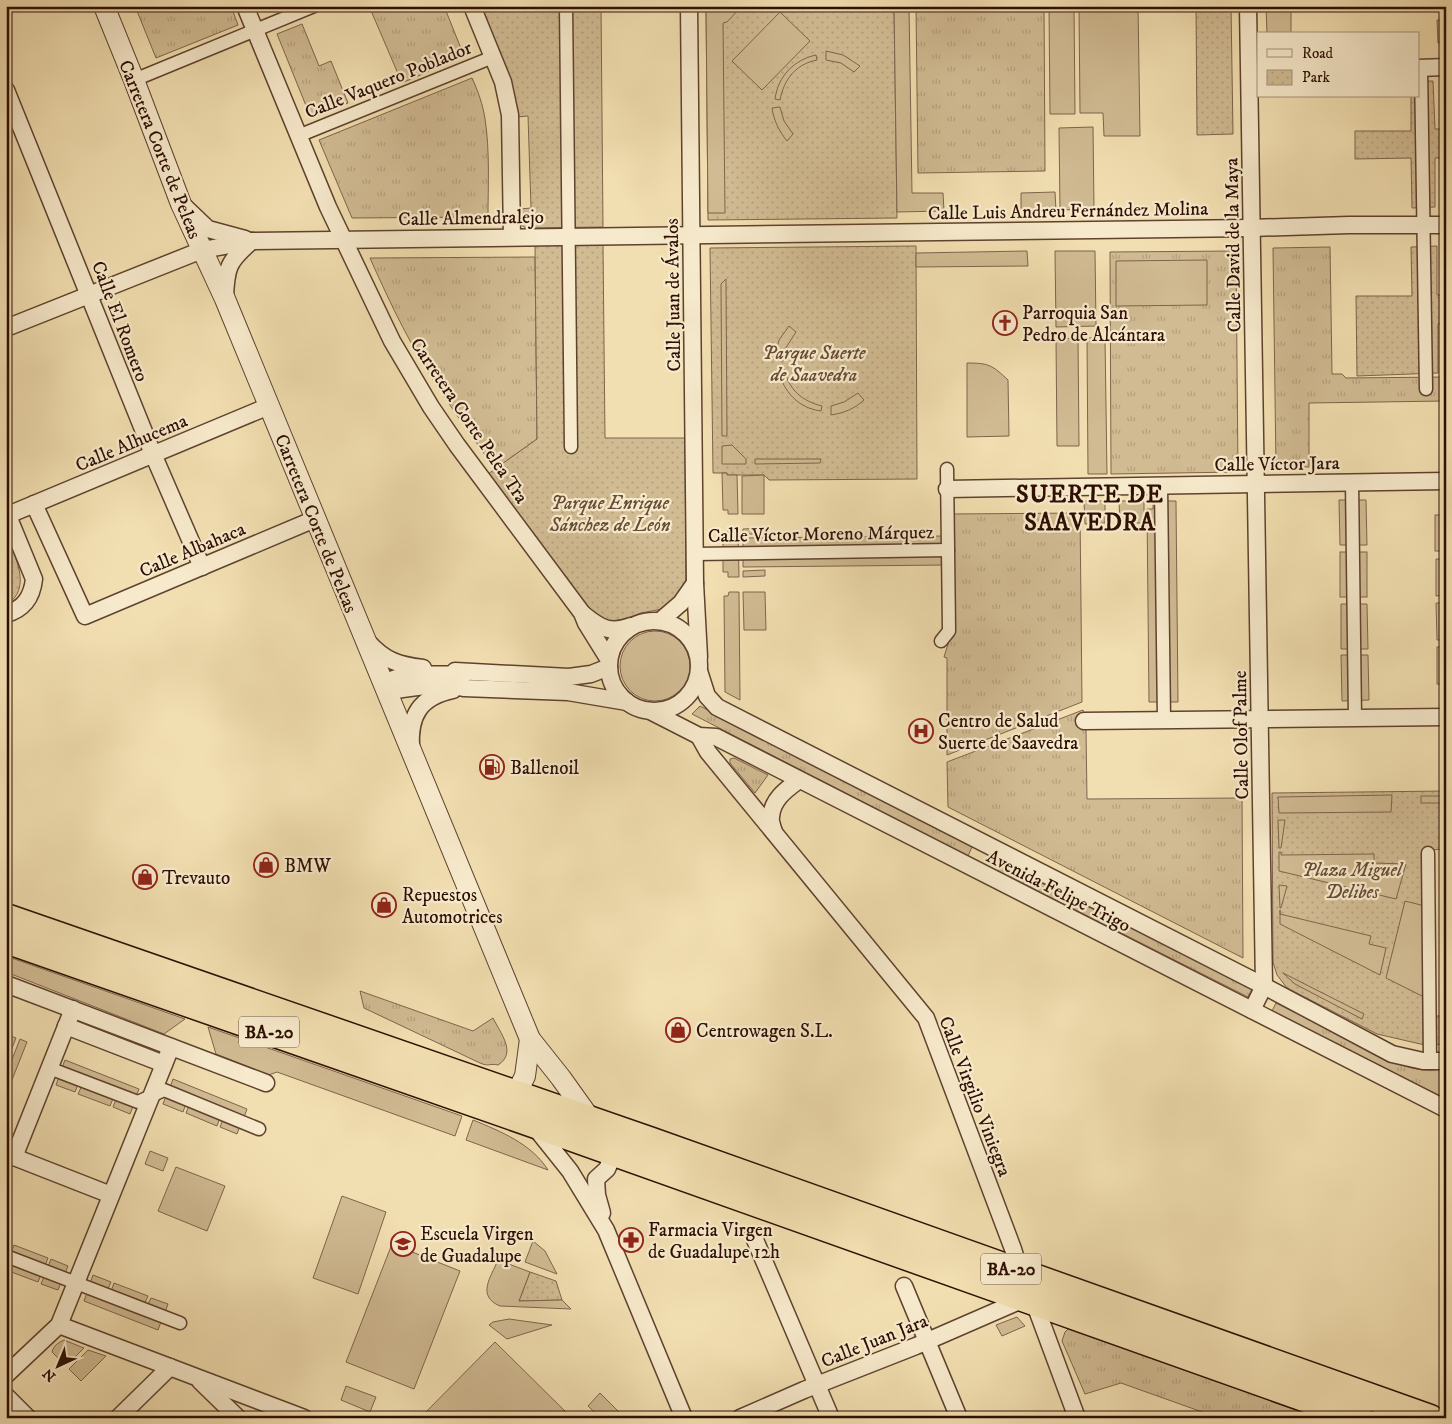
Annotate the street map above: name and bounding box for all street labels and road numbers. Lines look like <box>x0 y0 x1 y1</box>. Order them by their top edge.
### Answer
street label: Calle Vaquero Poblador <box>302 36 476 125</box>
street label: Carretera Corte de Peleas <box>113 57 206 242</box>
street label: Calle David de la Maya <box>1220 157 1247 333</box>
street label: Calle Luis Andreu Fernández Molina <box>928 198 1208 225</box>
street label: Calle Almendralejo <box>398 206 544 231</box>
street label: Calle Juan de Ávalos <box>659 218 686 372</box>
street label: Calle El Romero <box>86 258 153 385</box>
street label: Carretera Corte Pelea Tra <box>405 334 533 508</box>
street label: Calle Alhucema <box>72 410 191 477</box>
street label: Carretera Corte de Peleas <box>269 431 362 616</box>
street label: Calle Víctor Jara <box>1214 452 1340 477</box>
street label: Calle Albahaca <box>136 518 249 583</box>
street label: Calle Víctor Moreno Márquez <box>708 521 934 549</box>
street label: Calle Olof Palme <box>1229 670 1254 800</box>
street label: Avenida Felipe Trigo <box>983 845 1134 938</box>
street label: Calle Virgilio Viniegra <box>933 1013 1016 1180</box>
road number: BA-20 <box>239 1016 299 1048</box>
road number: BA-20 <box>981 1254 1041 1285</box>
street label: Calle Juan Jara <box>818 1310 931 1373</box>

